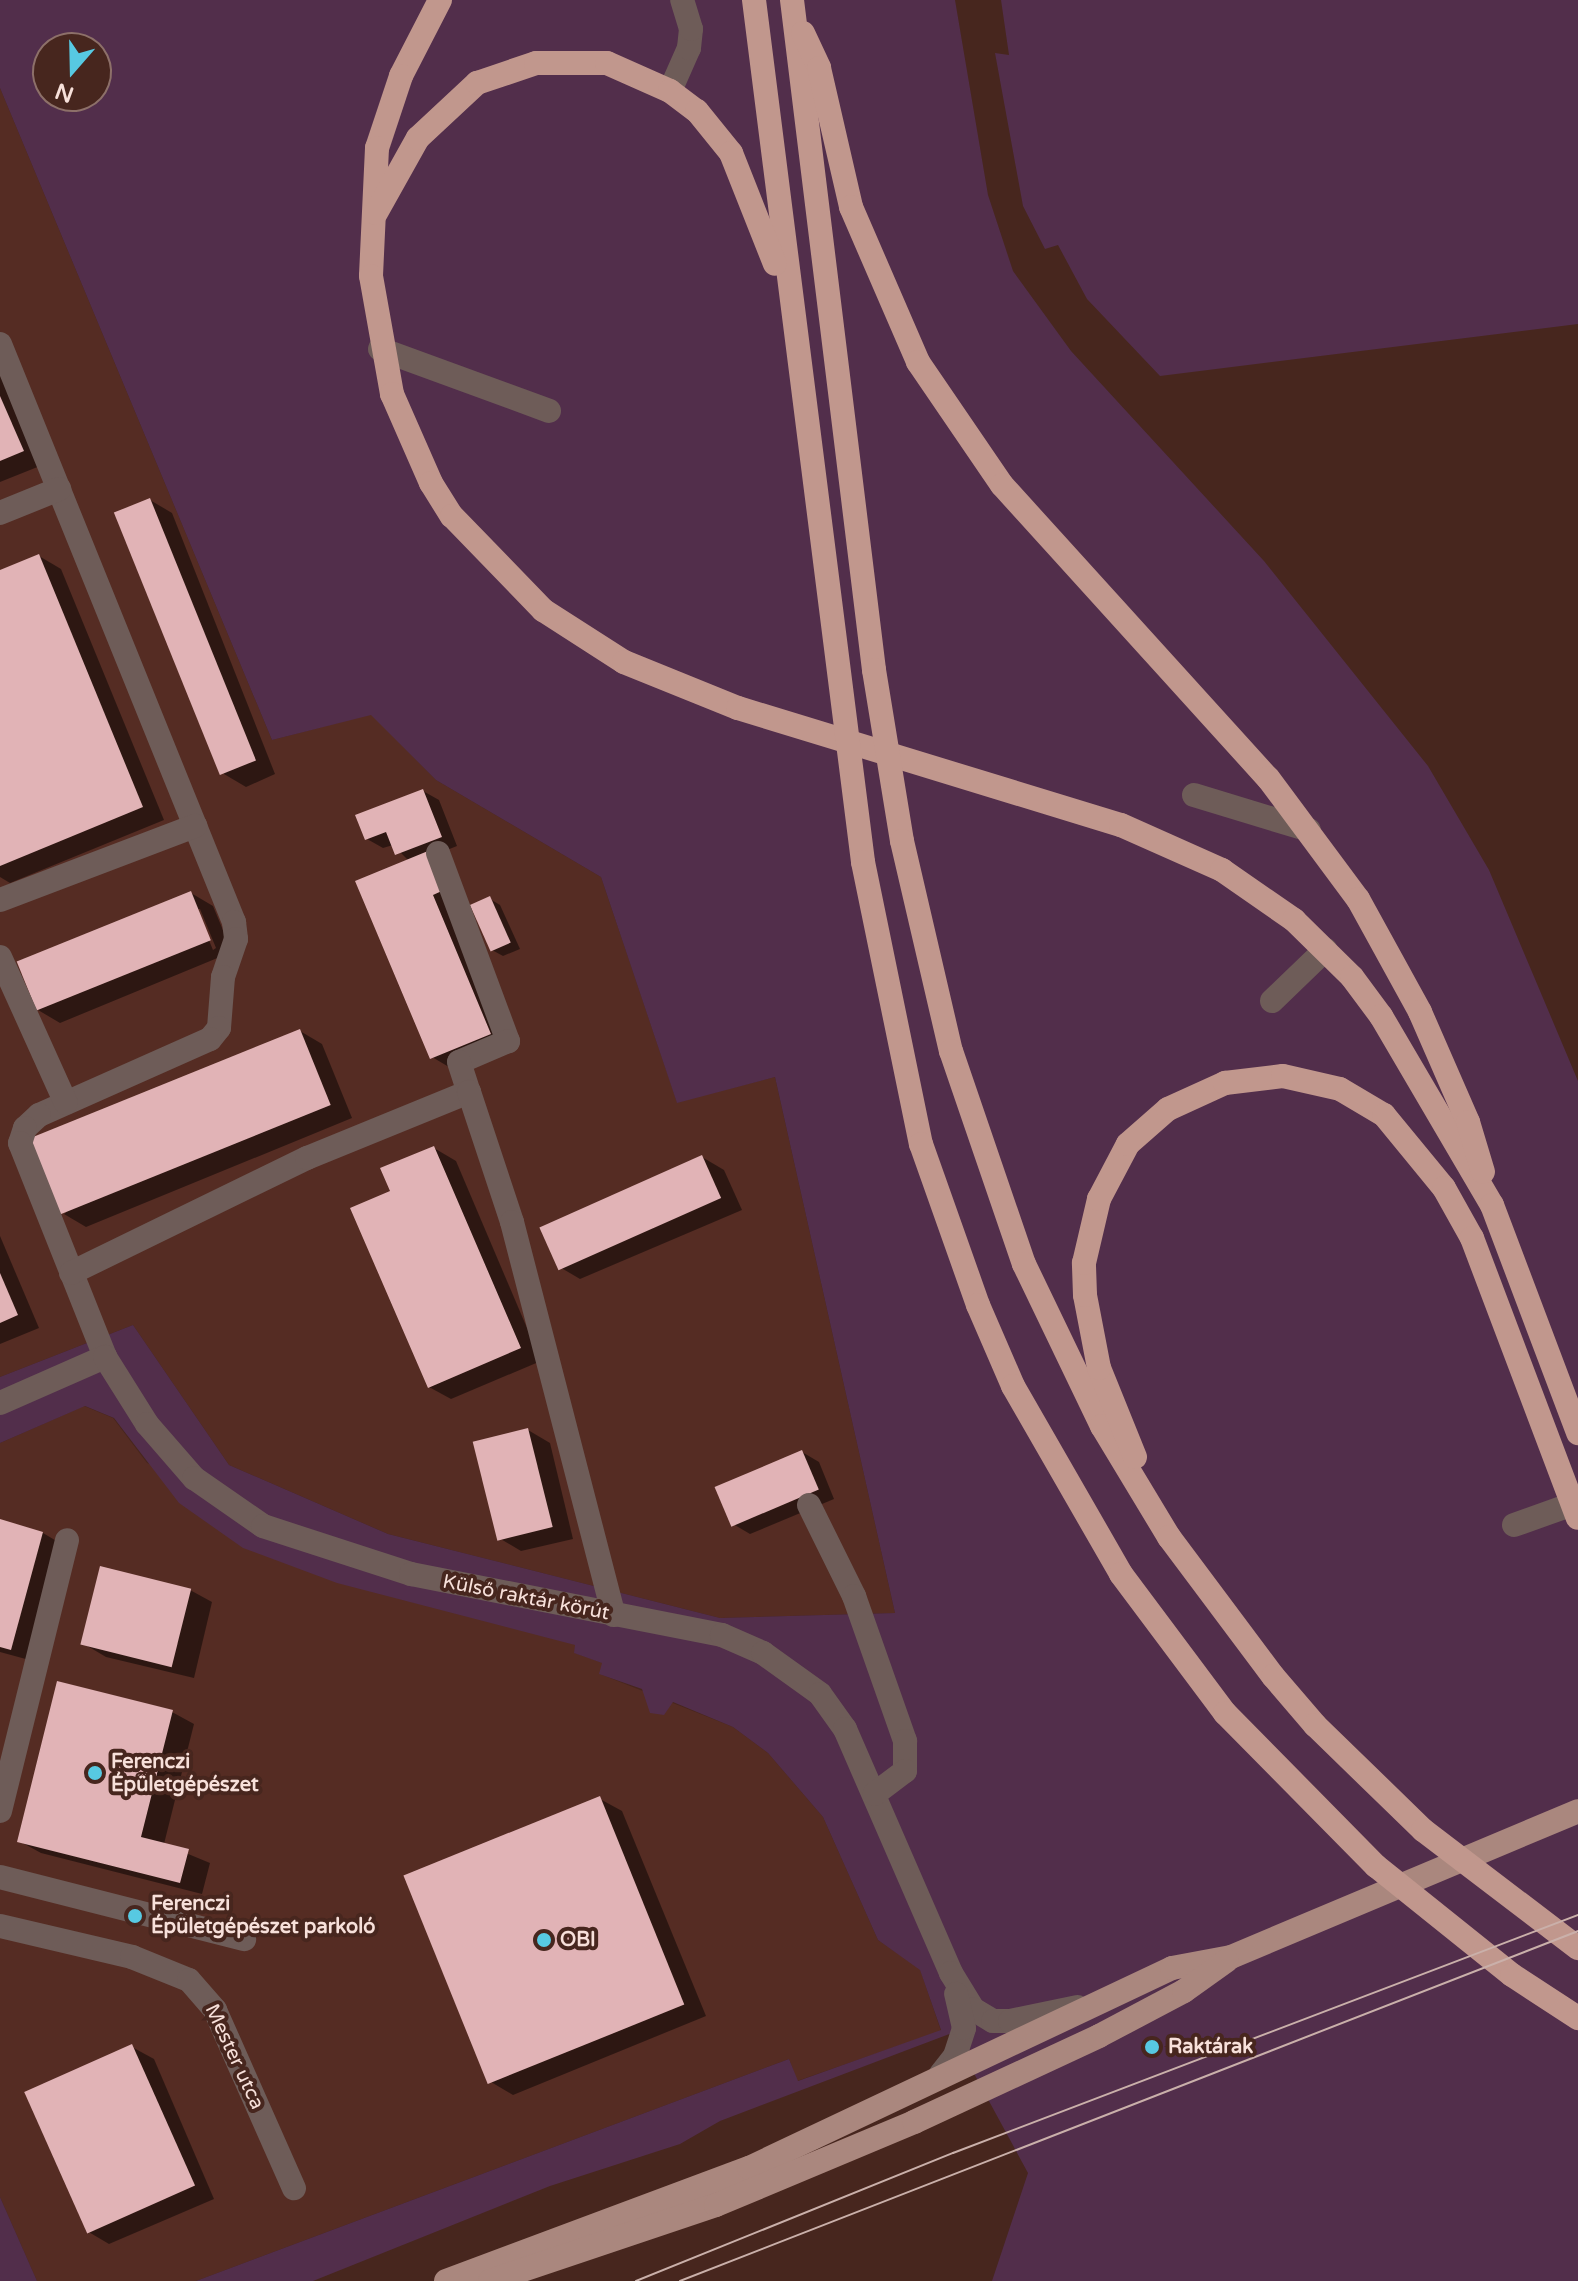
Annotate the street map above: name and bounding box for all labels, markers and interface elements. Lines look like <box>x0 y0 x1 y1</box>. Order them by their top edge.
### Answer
north arrow <box>32 32 112 112</box>
text: N <box>52 77 77 108</box>
street label: Külső raktár körút <box>441 1570 611 1626</box>
place label: Ferenczi Épületgépészet <box>111 1750 259 1797</box>
marker: Ferenczi Épületgépészet <box>86 1764 104 1782</box>
place label: Ferenczi Épületgépészet parkoló <box>151 1892 375 1939</box>
marker: Ferenczi Épületgépészet parkoló <box>126 1907 144 1925</box>
place label: OBI <box>560 1928 596 1952</box>
marker: OBI <box>535 1931 553 1949</box>
street label: Mester utca <box>199 2001 269 2113</box>
place label: Raktárak <box>1168 2035 1253 2059</box>
marker: Raktárak <box>1143 2038 1161 2056</box>

